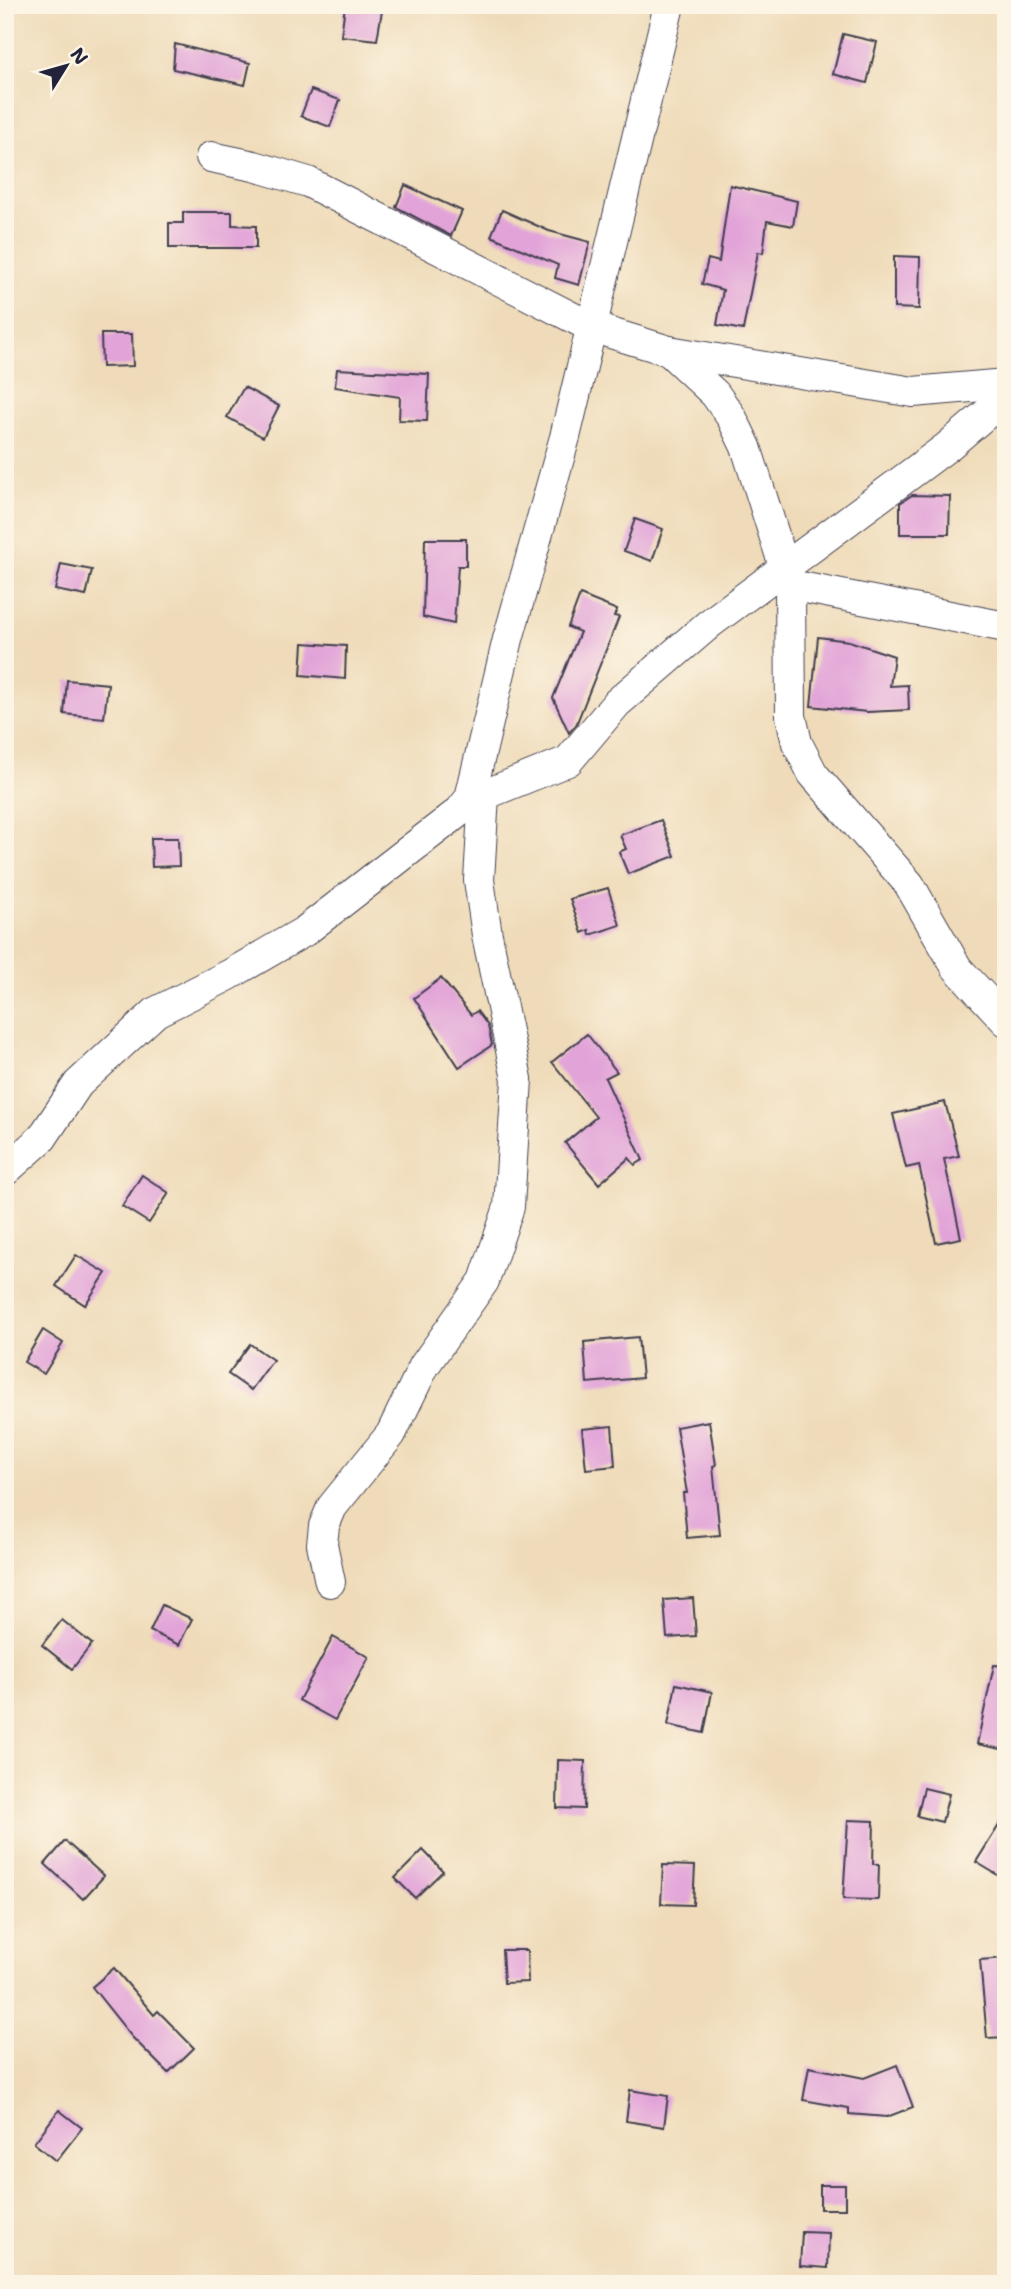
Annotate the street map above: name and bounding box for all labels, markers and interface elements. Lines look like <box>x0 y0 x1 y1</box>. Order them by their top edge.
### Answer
north arrow <box>32 32 102 102</box>
text: N <box>65 43 94 70</box>

